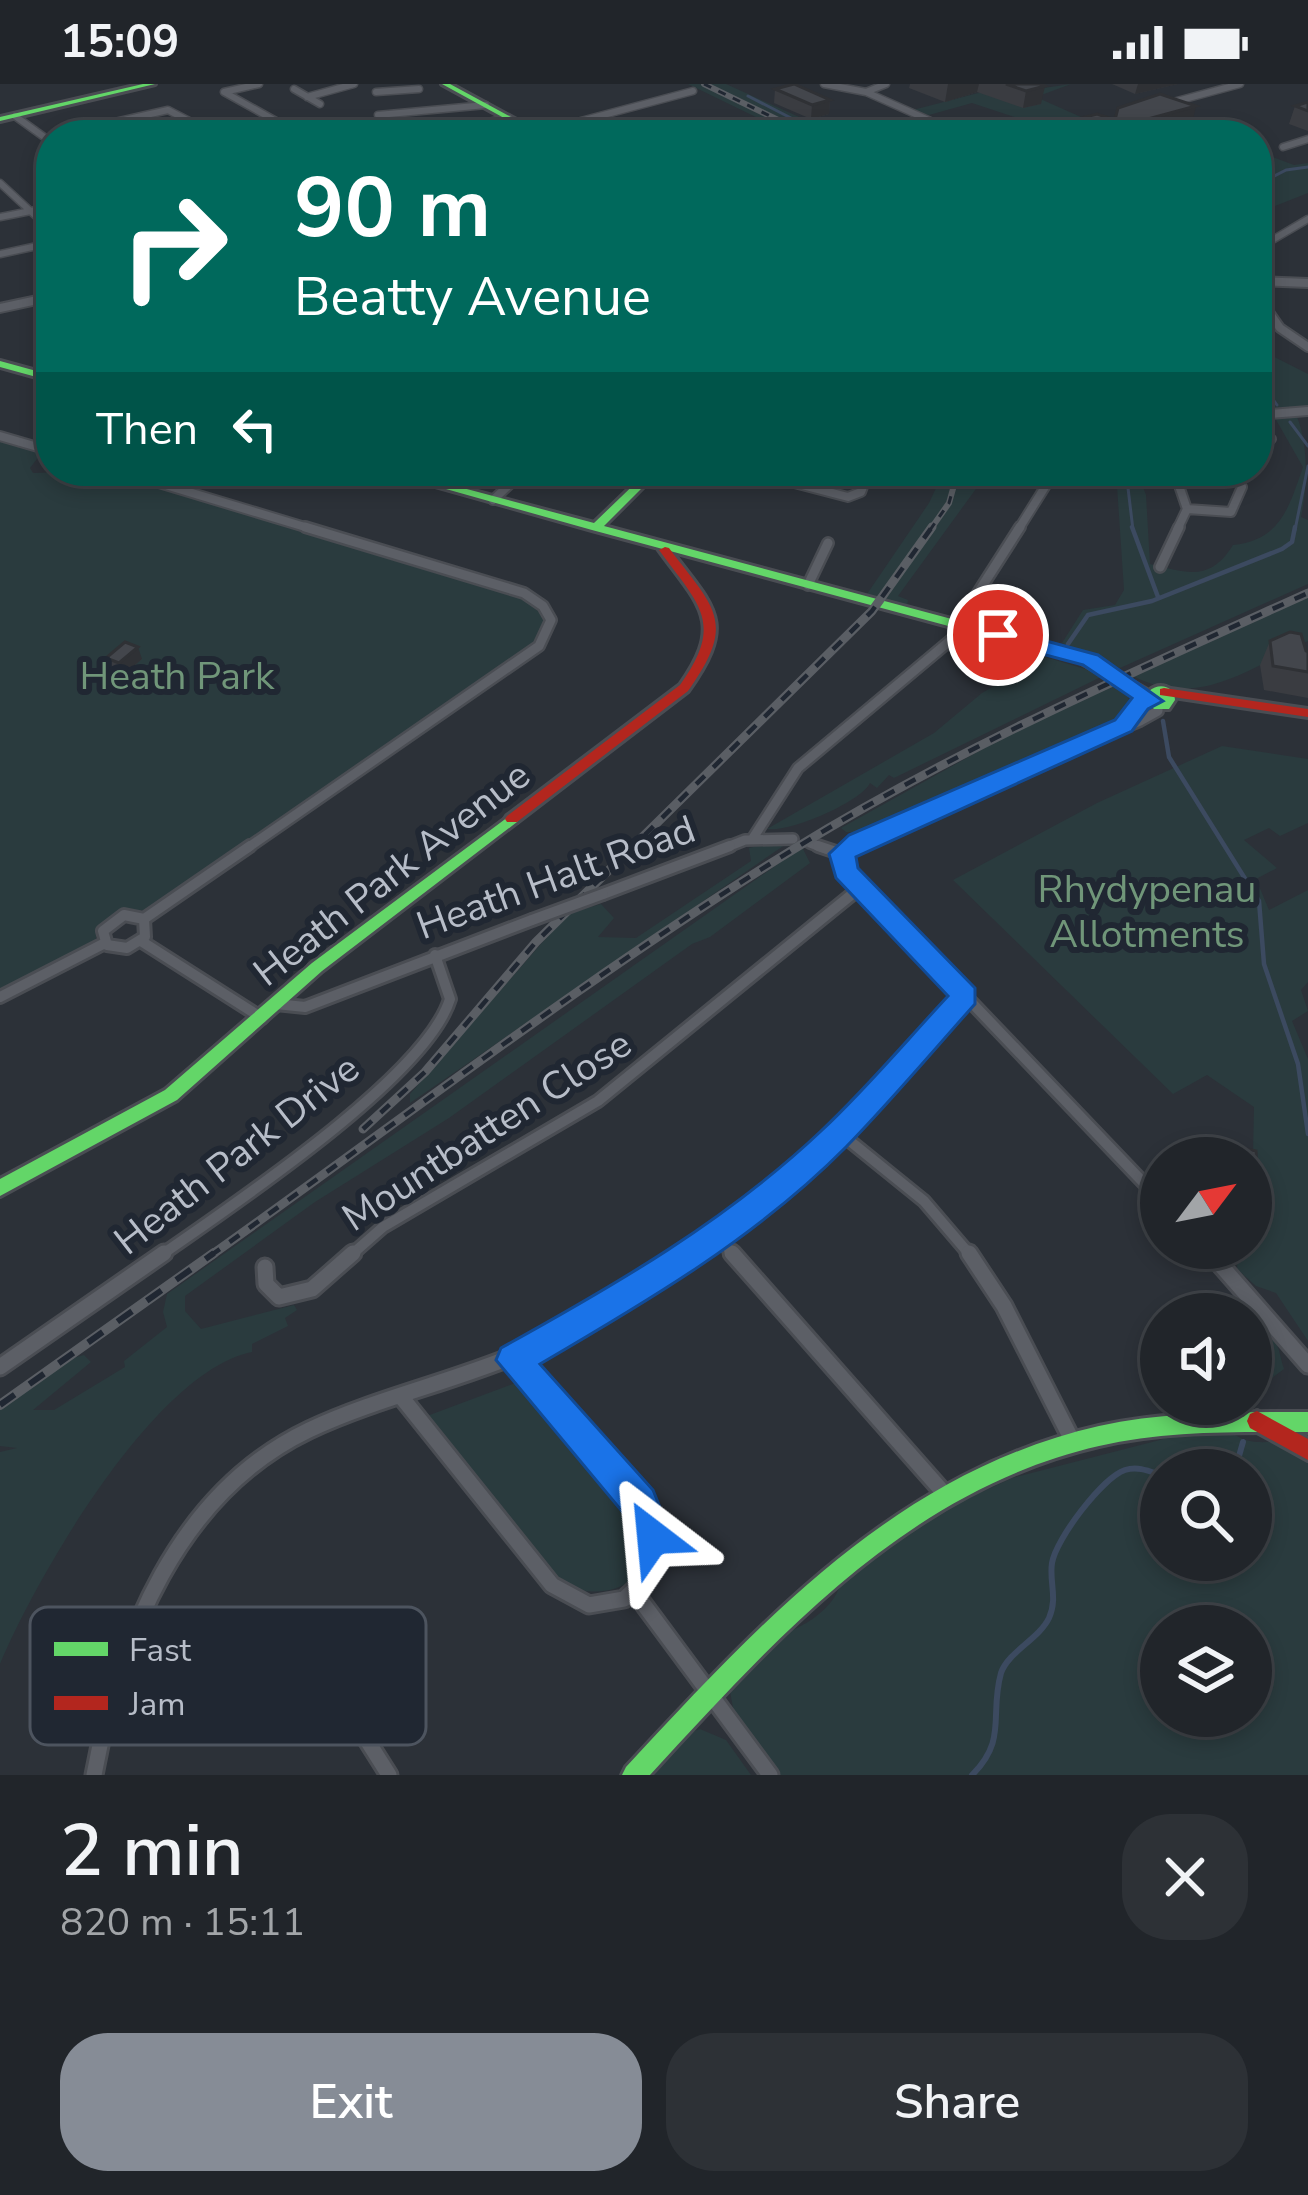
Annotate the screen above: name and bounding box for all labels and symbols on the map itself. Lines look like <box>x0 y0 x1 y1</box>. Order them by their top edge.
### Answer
pin <box>947 584 1049 686</box>
park label: Heath Park <box>80 650 275 703</box>
street label: Heath Park Avenue <box>243 749 541 999</box>
street label: Heath Halt Road <box>409 803 703 953</box>
park label: Rhydypenau Allotments <box>1038 863 1256 961</box>
street label: Mountbatten Close <box>332 1018 642 1244</box>
street label: Heath Park Drive <box>104 1043 370 1267</box>
north arrow <box>1140 1137 1272 1269</box>
position arrow <box>590 1474 716 1600</box>
legend <box>30 1607 426 1745</box>
text: Fast <box>129 1628 192 1673</box>
text: Jam <box>128 1682 185 1727</box>

